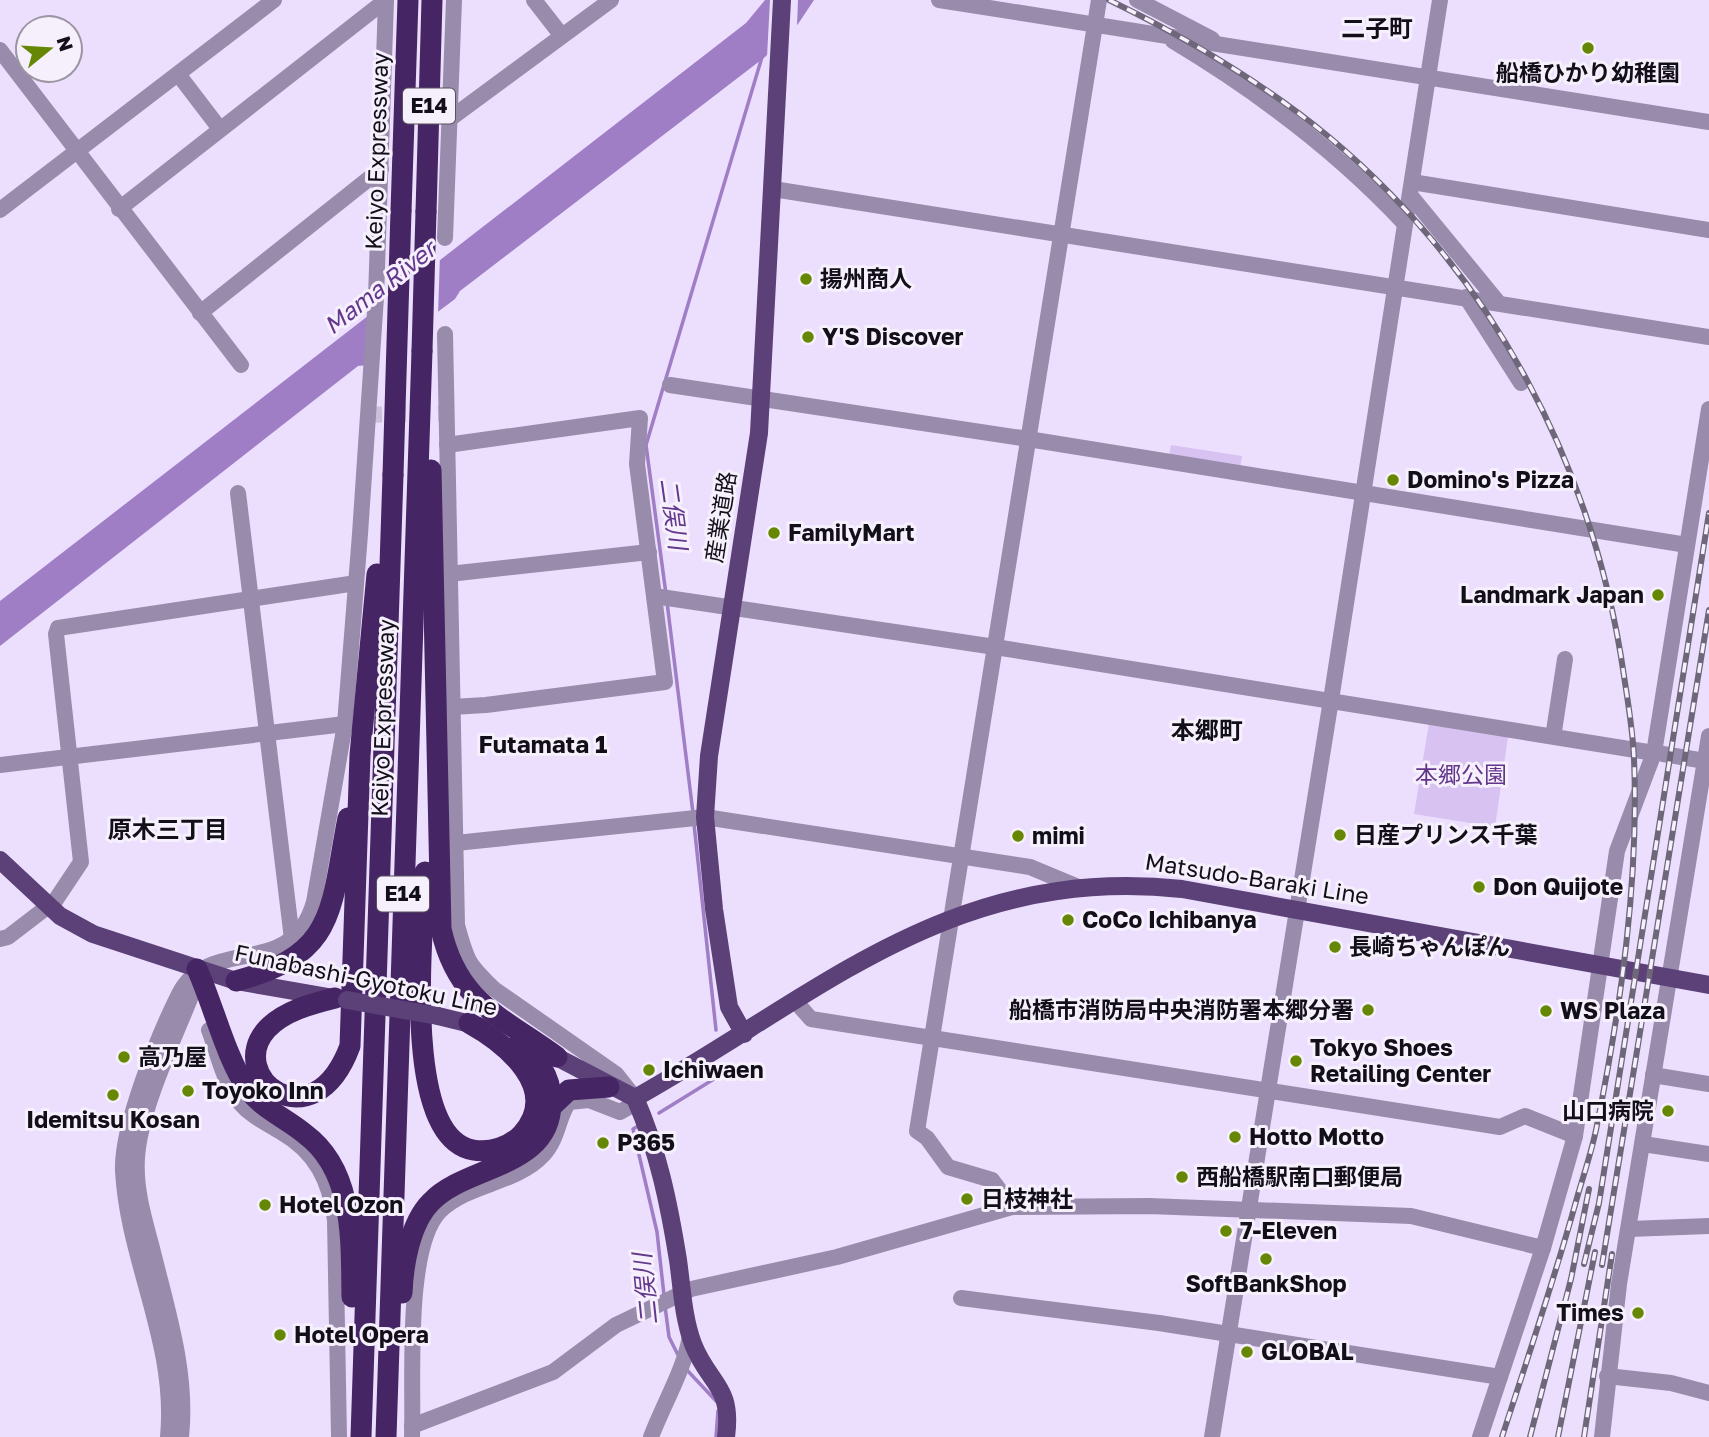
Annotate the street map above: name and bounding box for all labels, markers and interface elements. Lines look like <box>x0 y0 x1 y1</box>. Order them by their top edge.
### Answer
district label: 二子町 <box>1341 13 1413 42</box>
north arrow <box>14 14 84 84</box>
text: N <box>52 33 79 54</box>
marker: 船橋ひかり幼稚園 <box>1580 40 1596 56</box>
street label: Keiyo Expressway <box>359 52 393 250</box>
place label: 船橋ひかり幼稚園 <box>1496 58 1680 86</box>
road number: E14 <box>403 88 455 124</box>
water label: Mama River <box>317 232 444 339</box>
place label: 揚州商人 <box>820 264 912 292</box>
marker: 揚州商人 <box>798 271 814 287</box>
place label: Y'S Discover <box>822 322 963 350</box>
marker: Y'S Discover <box>800 329 816 345</box>
place label: Domino's Pizza <box>1407 465 1574 493</box>
street label: 産業道路 <box>699 469 741 564</box>
marker: Domino's Pizza <box>1385 472 1401 488</box>
water label: 二俣川 <box>655 476 694 554</box>
place label: FamilyMart <box>788 518 914 546</box>
marker: FamilyMart <box>766 525 782 541</box>
place label: Landmark Japan <box>1460 580 1644 608</box>
marker: Landmark Japan <box>1650 587 1666 603</box>
street label: Keiyo Expressway <box>365 619 399 817</box>
district label: 本郷町 <box>1171 715 1243 744</box>
district label: Futamata 1 <box>479 729 607 758</box>
park label: 本郷公園 <box>1415 760 1507 788</box>
district label: 原木三丁目 <box>108 814 228 843</box>
place label: 日産プリンス千葉 <box>1354 820 1538 848</box>
place label: mimi <box>1032 821 1085 849</box>
marker: 日産プリンス千葉 <box>1332 827 1348 843</box>
marker: mimi <box>1010 828 1026 844</box>
street label: Matsudo-Baraki Line <box>1143 846 1371 910</box>
place label: Don Quijote <box>1493 872 1623 900</box>
road number: E14 <box>377 876 429 912</box>
marker: Don Quijote <box>1471 879 1487 895</box>
place label: CoCo Ichibanya <box>1082 905 1257 933</box>
marker: CoCo Ichibanya <box>1060 912 1076 928</box>
place label: 長崎ちゃんぽん <box>1349 932 1510 960</box>
street label: Funabashi-Gyotoku Line <box>232 937 500 1021</box>
marker: 長崎ちゃんぽん <box>1327 939 1343 955</box>
place label: 船橋市消防局中央消防署本郷分署 <box>1009 995 1354 1023</box>
place label: WS Plaza <box>1560 996 1665 1024</box>
marker: 船橋市消防局中央消防署本郷分署 <box>1360 1002 1376 1018</box>
marker: WS Plaza <box>1538 1003 1554 1019</box>
place label: Tokyo Shoes Retailing Center <box>1310 1033 1491 1087</box>
place label: 高乃屋 <box>138 1042 207 1070</box>
marker: 高乃屋 <box>116 1049 132 1065</box>
marker: Tokyo Shoes Retailing Center <box>1288 1053 1304 1069</box>
place label: Ichiwaen <box>663 1055 764 1083</box>
marker: Ichiwaen <box>641 1062 657 1078</box>
place label: Toyoko Inn <box>202 1076 324 1104</box>
marker: Toyoko Inn <box>180 1083 196 1099</box>
marker: Idemitsu Kosan <box>105 1087 121 1103</box>
place label: 山口病院 <box>1562 1096 1654 1124</box>
marker: 山口病院 <box>1660 1103 1676 1119</box>
place label: Idemitsu Kosan <box>26 1105 200 1133</box>
place label: Hotto Motto <box>1249 1122 1384 1150</box>
place label: P365 <box>617 1128 675 1156</box>
marker: Hotto Motto <box>1227 1129 1243 1145</box>
marker: P365 <box>595 1135 611 1151</box>
place label: 西船橋駅南口郵便局 <box>1196 1162 1403 1190</box>
marker: 西船橋駅南口郵便局 <box>1174 1169 1190 1185</box>
place label: 日枝神社 <box>981 1184 1073 1212</box>
place label: Hotel Ozon <box>279 1190 403 1218</box>
marker: 日枝神社 <box>959 1191 975 1207</box>
marker: Hotel Ozon <box>257 1197 273 1213</box>
place label: 7-Eleven <box>1240 1216 1337 1244</box>
marker: 7-Eleven <box>1218 1223 1234 1239</box>
water label: 二俣川 <box>626 1249 663 1326</box>
marker: SoftBankShop <box>1258 1251 1274 1267</box>
place label: SoftBankShop <box>1185 1269 1347 1297</box>
place label: Times <box>1556 1298 1624 1326</box>
marker: Times <box>1630 1305 1646 1321</box>
place label: Hotel Opera <box>294 1320 429 1348</box>
marker: Hotel Opera <box>272 1327 288 1343</box>
place label: GLOBAL <box>1261 1337 1354 1365</box>
marker: GLOBAL <box>1239 1344 1255 1360</box>

